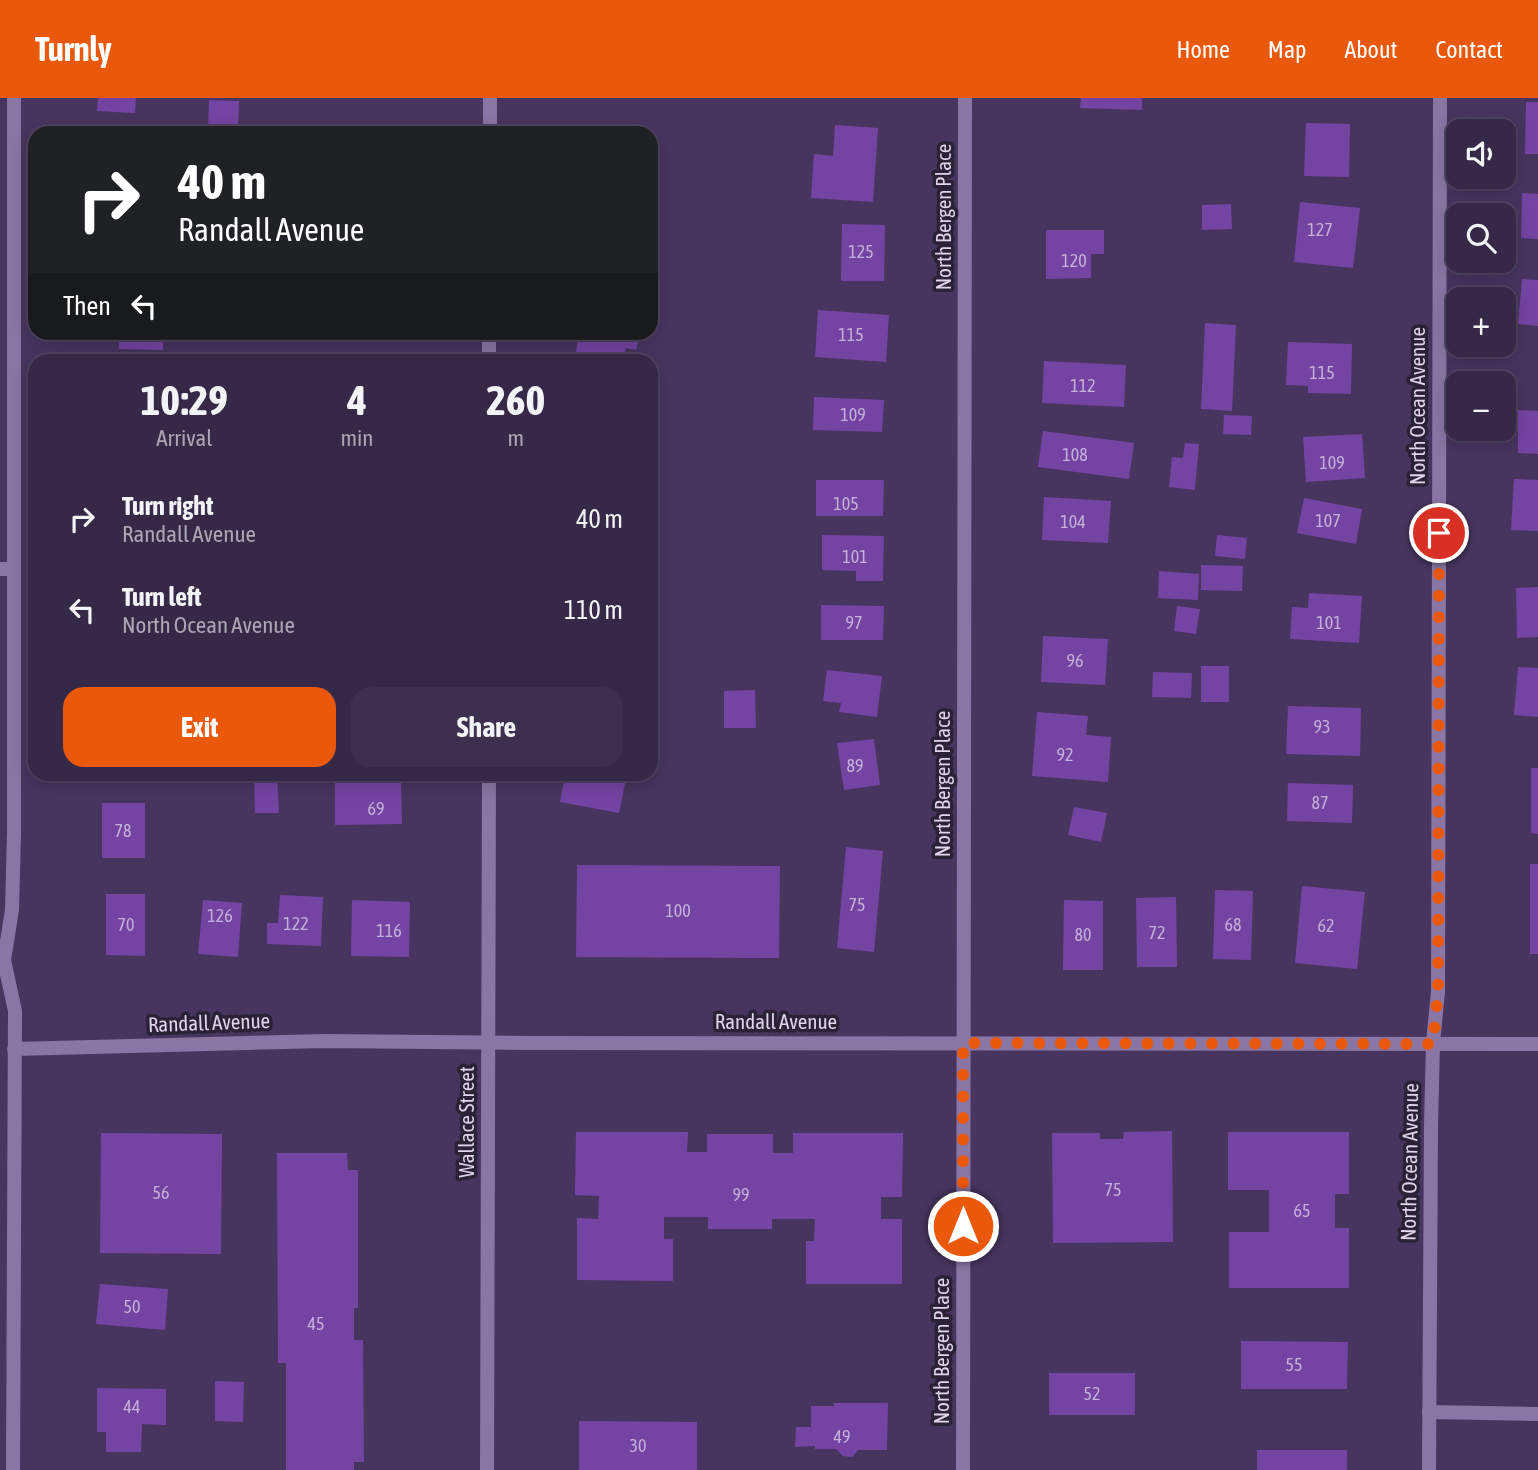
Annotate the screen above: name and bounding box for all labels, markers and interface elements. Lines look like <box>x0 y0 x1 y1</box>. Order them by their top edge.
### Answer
text: Turnly <box>35 30 112 68</box>
text: Home <box>1176 36 1230 63</box>
text: Map <box>1268 36 1306 63</box>
text: About <box>1344 36 1397 63</box>
text: Contact <box>1435 36 1503 63</box>
map controls <box>1446 119 1516 441</box>
button: sound <box>1446 119 1516 189</box>
street label: North Bergen Place <box>931 144 955 290</box>
text: 40 m <box>178 153 266 209</box>
icon: right <box>63 154 154 245</box>
button: search <box>1446 203 1516 273</box>
text: Randall Avenue <box>178 211 364 248</box>
house number: 127 <box>1307 219 1333 240</box>
house number: 125 <box>848 241 874 262</box>
house number: 120 <box>1061 250 1087 271</box>
icon: left <box>125 287 163 325</box>
button: + <box>1446 287 1516 357</box>
text: Then <box>63 291 111 321</box>
house number: 115 <box>838 324 864 345</box>
street label: North Ocean Avenue <box>1405 327 1429 485</box>
house number: 115 <box>1309 362 1335 383</box>
button: − <box>1446 371 1516 441</box>
house number: 112 <box>1070 375 1096 396</box>
text: 10:29 <box>141 376 228 424</box>
text: 4 <box>347 376 367 424</box>
text: 260 <box>486 376 545 424</box>
house number: 109 <box>840 404 866 425</box>
text: Arrival <box>156 425 212 451</box>
text: min <box>341 425 374 451</box>
text: m <box>507 425 524 451</box>
house number: 108 <box>1062 444 1088 465</box>
house number: 109 <box>1319 452 1345 473</box>
text: Turn right <box>122 491 213 521</box>
house number: 105 <box>833 493 859 514</box>
icon: right <box>63 500 101 538</box>
pin <box>1409 503 1469 563</box>
text: 40 m <box>576 504 623 534</box>
house number: 107 <box>1315 510 1341 531</box>
house number: 104 <box>1060 511 1086 532</box>
icon: arrive <box>1420 514 1458 552</box>
text: Randall Avenue <box>122 521 256 547</box>
house number: 101 <box>842 546 868 567</box>
text: Turn left <box>122 582 202 612</box>
icon: left <box>63 591 101 629</box>
text: 110 m <box>564 595 623 625</box>
text: North Ocean Avenue <box>122 612 295 638</box>
house number: 97 <box>846 612 862 633</box>
house number: 101 <box>1316 612 1342 633</box>
house number: 96 <box>1067 650 1083 671</box>
button: Exit <box>63 687 336 767</box>
button: Share <box>350 687 623 767</box>
street label: North Bergen Place <box>930 711 954 857</box>
house number: 93 <box>1314 716 1330 737</box>
house number: 92 <box>1057 744 1073 765</box>
house number: 89 <box>847 755 863 776</box>
house number: 87 <box>1312 792 1328 813</box>
house number: 69 <box>368 798 384 819</box>
house number: 78 <box>115 820 131 841</box>
house number: 75 <box>849 894 865 915</box>
house number: 100 <box>665 900 691 921</box>
house number: 126 <box>207 905 233 926</box>
house number: 122 <box>283 913 309 934</box>
house number: 70 <box>118 914 134 935</box>
house number: 68 <box>1225 914 1241 935</box>
house number: 62 <box>1318 915 1334 936</box>
house number: 116 <box>376 920 402 941</box>
house number: 72 <box>1149 922 1165 943</box>
house number: 80 <box>1075 924 1091 945</box>
street label: Randall Avenue <box>147 1008 271 1036</box>
street label: Randall Avenue <box>715 1009 837 1033</box>
street label: Wallace Street <box>454 1066 478 1178</box>
street label: North Ocean Avenue <box>1396 1083 1422 1241</box>
house number: 75 <box>1105 1179 1121 1200</box>
house number: 56 <box>153 1182 169 1203</box>
house number: 99 <box>733 1184 749 1205</box>
position arrow <box>926 1189 1000 1263</box>
house number: 65 <box>1294 1200 1310 1221</box>
street label: North Bergen Place <box>929 1278 953 1424</box>
house number: 50 <box>124 1296 140 1317</box>
house number: 45 <box>308 1313 324 1334</box>
house number: 55 <box>1286 1354 1302 1375</box>
house number: 52 <box>1084 1383 1100 1404</box>
house number: 44 <box>124 1396 140 1417</box>
house number: 49 <box>834 1426 850 1447</box>
house number: 30 <box>630 1435 646 1456</box>

